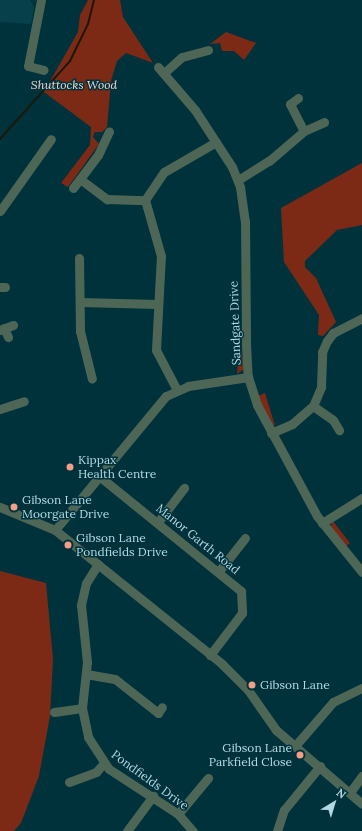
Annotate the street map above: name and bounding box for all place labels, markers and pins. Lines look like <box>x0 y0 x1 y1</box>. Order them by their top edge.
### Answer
place label: Kippax Health Centre <box>78 453 156 481</box>
marker: Kippax Health Centre <box>65 462 75 472</box>
place label: Gibson Lane Moorgate Drive <box>22 493 109 521</box>
marker: Gibson Lane Moorgate Drive <box>9 502 19 512</box>
place label: Gibson Lane Pondfields Drive <box>76 531 168 559</box>
marker: Gibson Lane Pondfields Drive <box>63 540 73 550</box>
place label: Gibson Lane <box>260 678 330 692</box>
marker: Gibson Lane <box>247 680 257 690</box>
place label: Gibson Lane Parkfield Close <box>209 741 292 769</box>
marker: Gibson Lane Parkfield Close <box>295 750 305 760</box>

